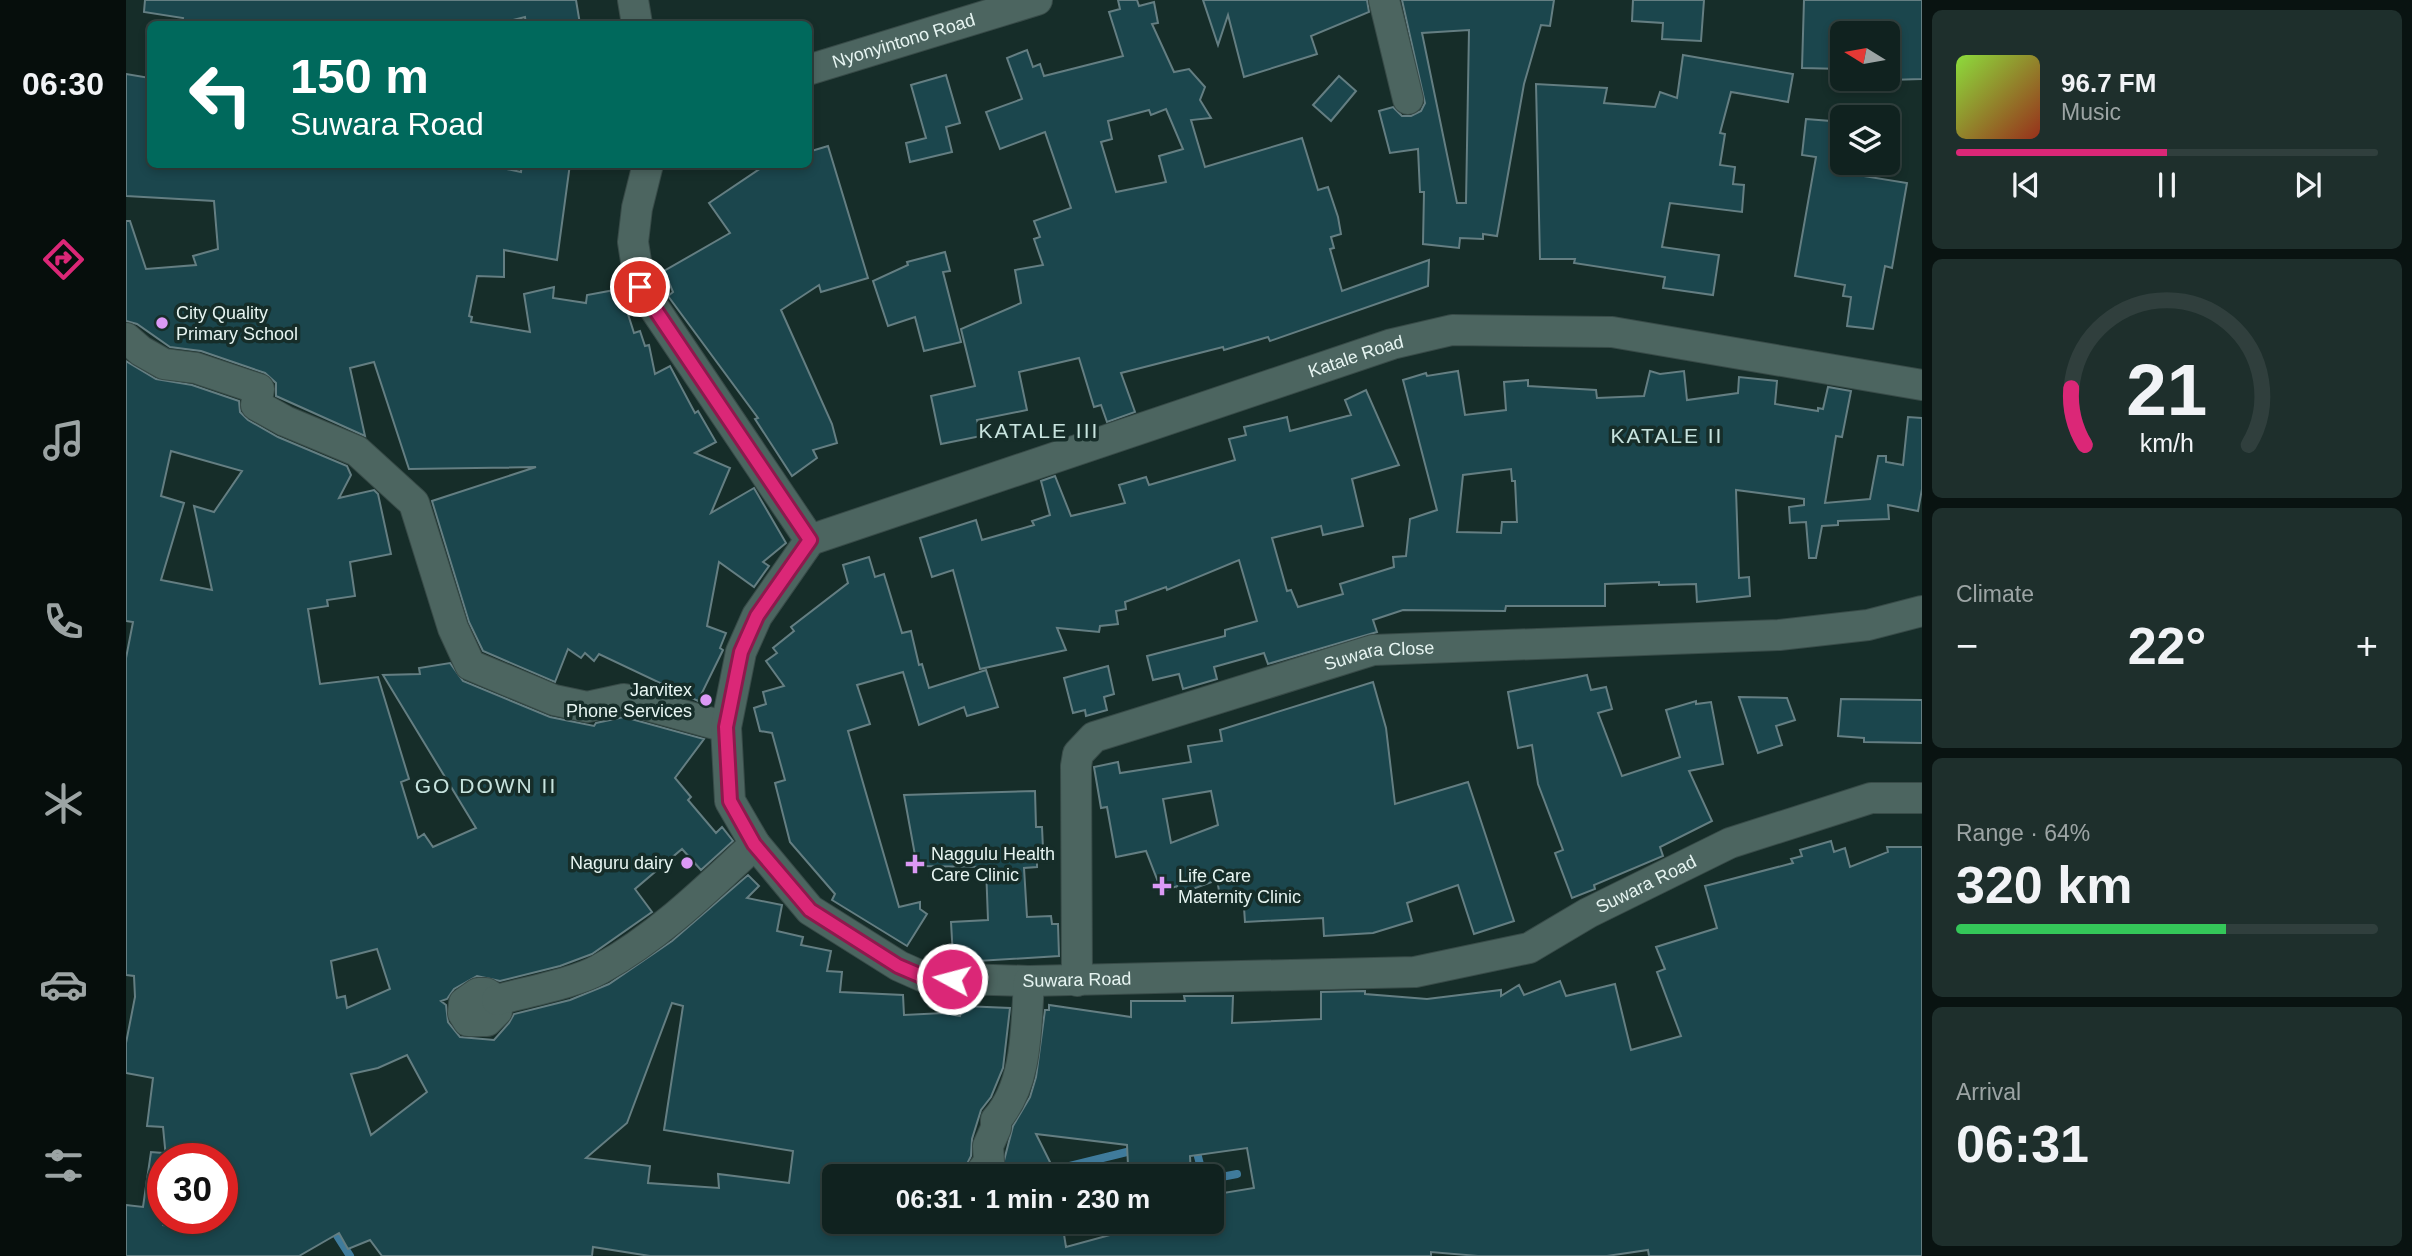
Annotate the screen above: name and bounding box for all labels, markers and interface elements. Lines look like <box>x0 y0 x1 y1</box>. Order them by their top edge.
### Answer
street label: Nyonyintono Road <box>830 10 977 72</box>
north arrow <box>1830 21 1900 91</box>
map controls <box>1830 21 1900 175</box>
icon: left <box>175 49 266 140</box>
text: 150 m <box>290 49 429 103</box>
text: 06:30 <box>22 66 104 102</box>
text: 96.7 FM <box>2061 68 2156 98</box>
text: Music <box>2061 99 2121 125</box>
button: layers <box>1830 105 1900 175</box>
text: Suwara Road <box>290 106 484 142</box>
icon: previous <box>2007 166 2045 204</box>
icon: pause <box>2148 166 2186 204</box>
icon: next <box>2289 166 2327 204</box>
icon: directions <box>39 235 88 284</box>
pin <box>610 257 670 317</box>
icon: arrive <box>621 268 659 306</box>
place label: City Quality Primary School <box>176 303 298 344</box>
marker: City Quality Primary School <box>154 315 170 331</box>
street label: Katale Road <box>1306 332 1405 381</box>
text: 21 <box>2127 349 2207 430</box>
icon: music <box>39 416 88 465</box>
district label: KATALE III <box>979 419 1099 442</box>
district label: KATALE II <box>1611 424 1723 447</box>
text: km/h <box>2140 429 2194 457</box>
text: Climate <box>1956 581 2034 607</box>
icon: phone <box>39 597 88 646</box>
text: 22° <box>2128 617 2206 675</box>
text: − <box>1956 625 1978 667</box>
text: + <box>2356 625 2378 667</box>
street label: Suwara Close <box>1322 638 1435 675</box>
place label: Jarvitex Phone Services <box>566 680 692 721</box>
marker: Jarvitex Phone Services <box>698 692 714 708</box>
district label: GO DOWN II <box>415 774 557 797</box>
icon: climate <box>39 779 88 828</box>
text: Range · 64% <box>1956 820 2090 846</box>
place label: Naggulu Health Care Clinic <box>931 844 1055 885</box>
street label: Suwara Road <box>1593 851 1699 917</box>
place label: Naguru dairy <box>570 853 673 873</box>
marker: Naggulu Health Care Clinic <box>905 854 925 874</box>
marker: Naguru dairy <box>679 855 695 871</box>
text: 320 km <box>1956 856 2132 914</box>
place label: Life Care Maternity Clinic <box>1178 866 1301 907</box>
marker: Life Care Maternity Clinic <box>1152 876 1172 896</box>
position arrow <box>915 942 989 1016</box>
icon: car <box>39 960 88 1009</box>
street label: Suwara Road <box>1022 969 1132 991</box>
text: Arrival <box>1956 1079 2021 1105</box>
text: 06:31 <box>1956 1115 2089 1173</box>
icon: filters <box>39 1141 88 1190</box>
speed limit sign: 30 <box>147 1143 238 1234</box>
text: 06:31 · 1 min · 230 m <box>896 1184 1150 1214</box>

